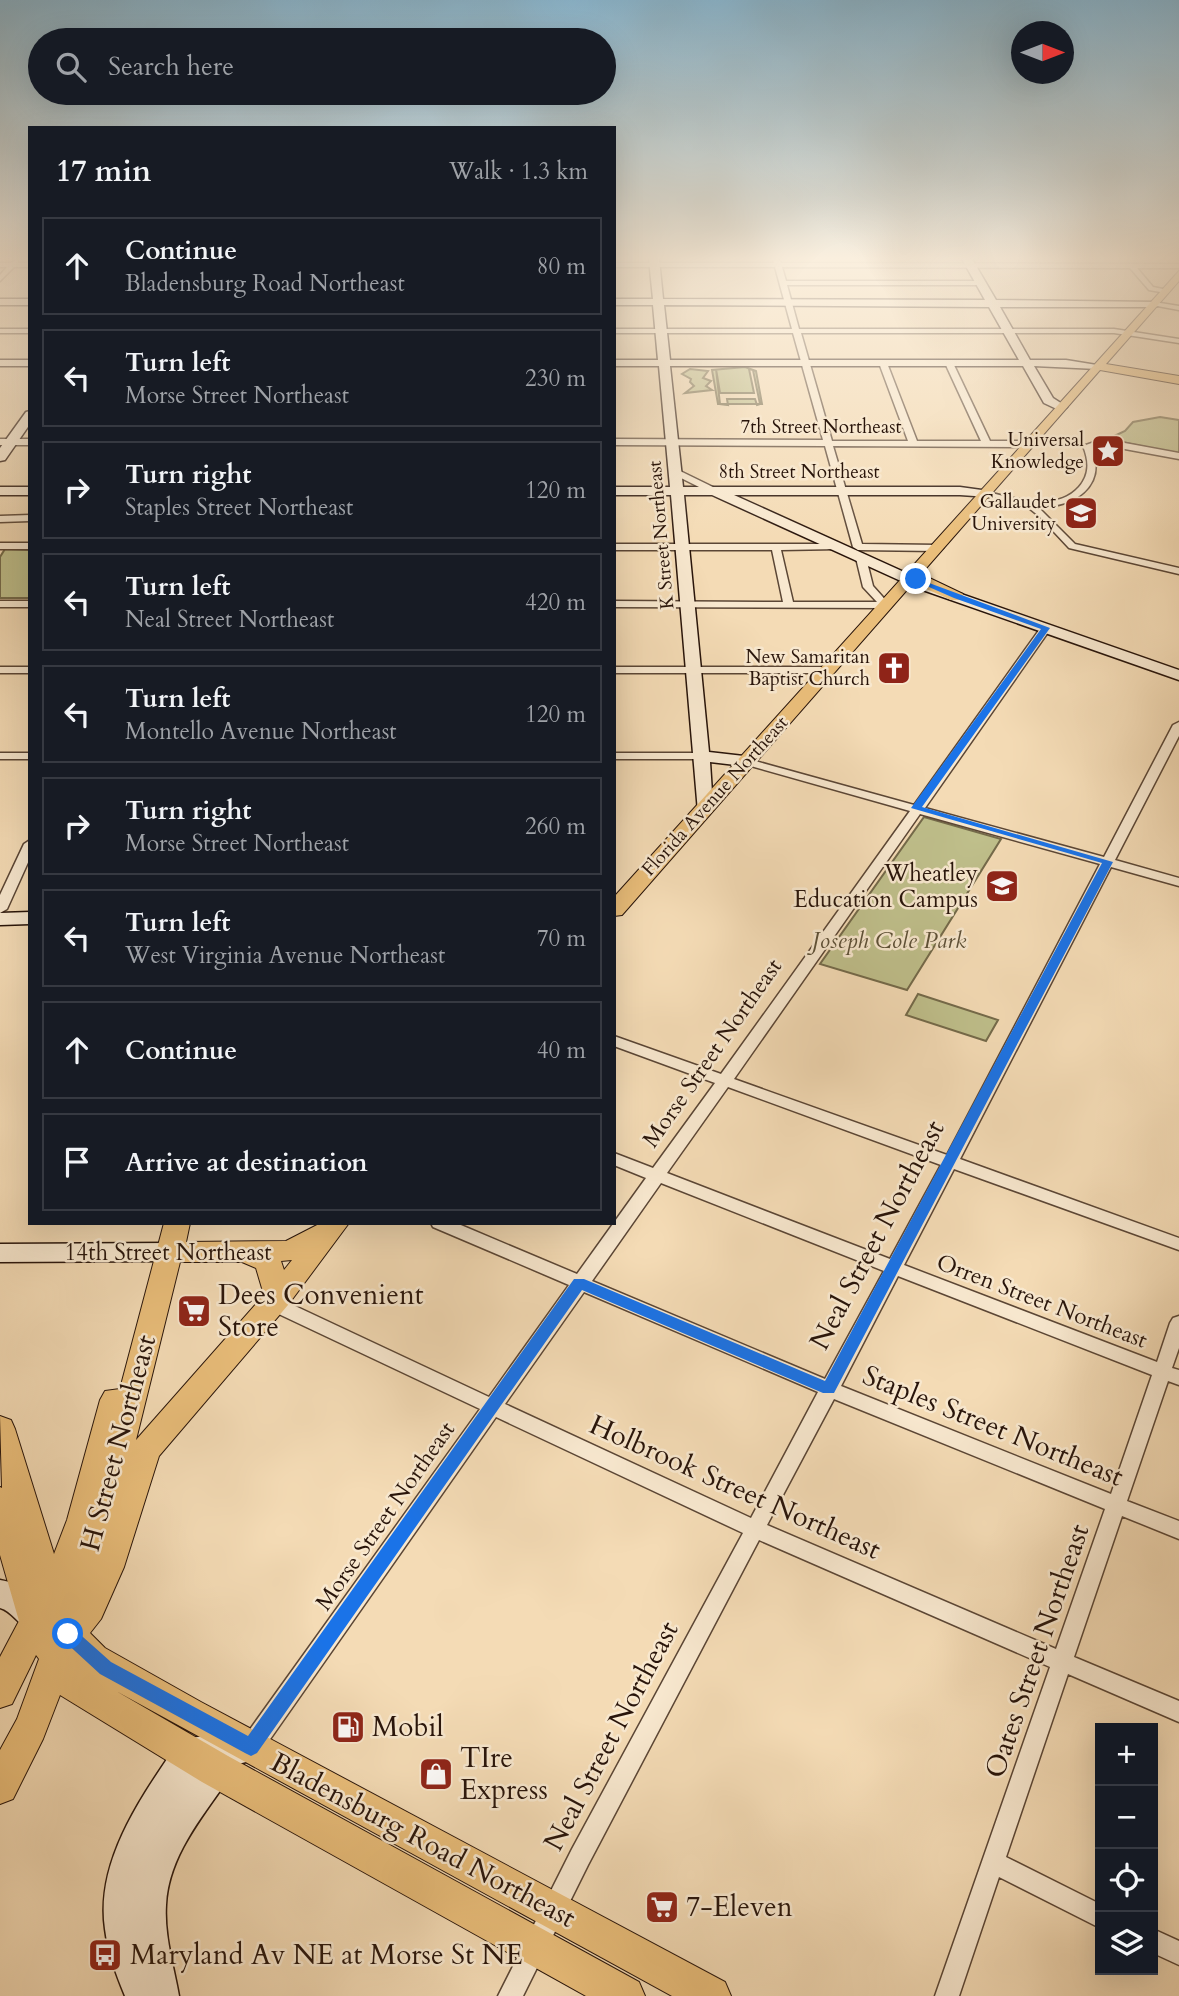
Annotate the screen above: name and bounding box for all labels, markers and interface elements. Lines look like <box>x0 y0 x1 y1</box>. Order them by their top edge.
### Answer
north arrow <box>1011 21 1074 84</box>
search box <box>28 28 616 105</box>
icon: search <box>52 48 90 86</box>
text: Search here <box>108 49 234 84</box>
text: 17 min <box>56 151 151 192</box>
text: Walk · 1.3 km <box>449 156 588 187</box>
text: Continue <box>125 233 237 268</box>
icon: ahead <box>58 247 96 285</box>
text: 80 m <box>537 251 586 282</box>
text: Bladensburg Road Northeast <box>125 268 405 299</box>
text: Turn left <box>125 345 230 380</box>
icon: left <box>58 359 96 397</box>
text: 230 m <box>525 363 586 394</box>
text: Morse Street Northeast <box>125 380 349 411</box>
street label: 7th Street Northeast <box>740 414 902 440</box>
place label: Universal Knowledge <box>991 427 1084 475</box>
place icon: Universal Knowledge <box>1089 432 1127 470</box>
text: Turn right <box>125 457 252 492</box>
street label: 8th Street Northeast <box>718 459 880 485</box>
street label: K Street Northeast <box>642 460 680 610</box>
icon: right <box>58 471 96 509</box>
text: 120 m <box>525 475 586 506</box>
place label: Gallaudet University <box>971 489 1056 537</box>
text: Staples Street Northeast <box>125 492 353 523</box>
school or university icon: Gallaudet University <box>1062 494 1100 532</box>
route end <box>900 563 931 594</box>
text: Turn left <box>125 569 230 604</box>
icon: left <box>58 583 96 621</box>
text: 420 m <box>525 587 586 618</box>
text: Neal Street Northeast <box>125 604 334 635</box>
place label: New Samaritan Baptist Church <box>746 644 871 692</box>
church icon: New Samaritan Baptist Church <box>875 649 913 687</box>
text: Turn left <box>125 681 230 716</box>
icon: left <box>58 695 96 733</box>
text: 120 m <box>525 699 586 730</box>
street label: Florida Avenue Northeast <box>636 710 794 882</box>
text: Montello Avenue Northeast <box>125 716 397 747</box>
text: Turn right <box>125 793 252 828</box>
icon: right <box>58 807 96 845</box>
text: 260 m <box>525 811 586 842</box>
text: Morse Street Northeast <box>125 828 349 859</box>
place label: Wheatley Education Campus <box>794 858 978 915</box>
school or university icon: Wheatley Education Campus <box>983 867 1021 905</box>
text: Turn left <box>125 905 230 940</box>
icon: left <box>58 919 96 957</box>
text: 70 m <box>537 923 586 954</box>
park label: Joseph Cole Park <box>807 925 967 956</box>
text: West Virginia Avenue Northeast <box>125 940 445 971</box>
street label: Morse Street Northeast <box>635 952 789 1154</box>
icon: ahead <box>58 1031 96 1069</box>
text: Continue <box>125 1033 237 1068</box>
text: 40 m <box>537 1035 586 1066</box>
street label: Neal Street Northeast <box>800 1114 954 1356</box>
icon: arrive <box>58 1143 96 1181</box>
text: Arrive at destination <box>125 1145 368 1180</box>
street label: 14th Street Northeast <box>65 1237 271 1268</box>
street label: Orren Street Northeast <box>932 1246 1152 1356</box>
place label: Dees Convenient Store <box>218 1276 424 1346</box>
supermarket icon: Dees Convenient Store <box>175 1292 213 1330</box>
street label: H Street Northeast <box>71 1331 165 1555</box>
street label: Staples Street Northeast <box>857 1356 1129 1496</box>
street label: Holbrook Street Northeast <box>583 1406 887 1568</box>
street label: Morse Street Northeast <box>308 1415 462 1617</box>
street label: Oates Street Northeast <box>976 1519 1098 1783</box>
street label: Neal Street Northeast <box>534 1615 688 1857</box>
route start <box>52 1618 83 1649</box>
fuel station icon: Mobil <box>329 1708 367 1746</box>
place label: Mobil <box>372 1708 444 1746</box>
map controls <box>1095 1723 1158 1975</box>
button: + <box>1095 1723 1158 1786</box>
place label: TIre Express <box>460 1739 548 1809</box>
street label: Bladensburg Road Northeast <box>264 1743 582 1937</box>
shop icon: TIre Express <box>417 1755 455 1793</box>
button: − <box>1095 1786 1158 1849</box>
button: locate <box>1095 1849 1158 1912</box>
supermarket icon: 7-Eleven <box>643 1888 681 1926</box>
place label: 7-Eleven <box>686 1888 793 1926</box>
button: layers <box>1095 1912 1158 1975</box>
bus stop icon: Maryland Av NE at Morse St NE <box>86 1936 124 1974</box>
place label: Maryland Av NE at Morse St NE <box>130 1936 523 1974</box>

